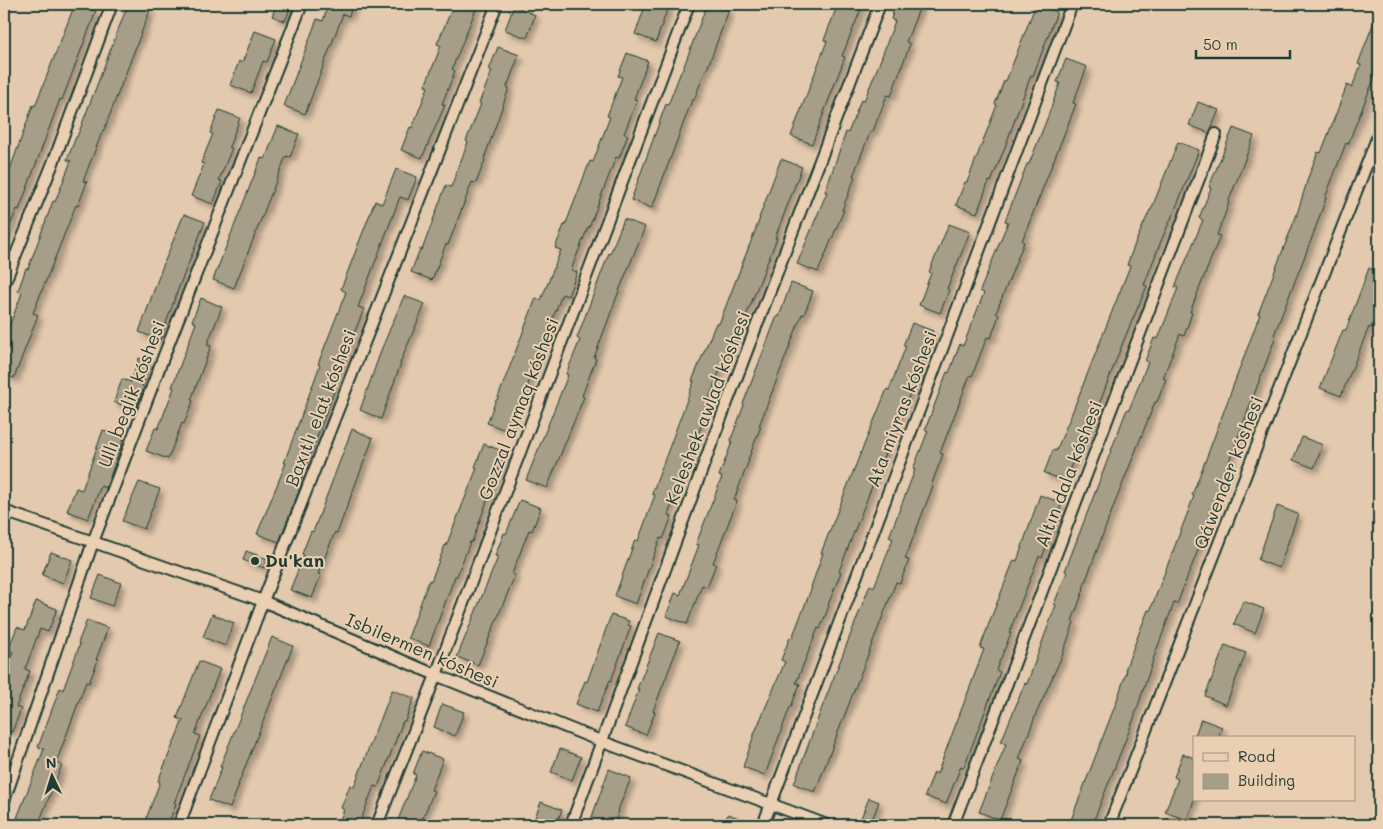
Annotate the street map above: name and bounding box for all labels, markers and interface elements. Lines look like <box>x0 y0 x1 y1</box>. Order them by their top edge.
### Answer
scale bar <box>1196 28 1289 60</box>
text: 50 m <box>1203 34 1238 54</box>
street label: Keleshek awlad kóshesi <box>659 307 755 508</box>
street label: Gozzal aymaq kóshesi <box>472 314 564 503</box>
street label: Ullı beglik kóshesi <box>92 317 170 470</box>
street label: Baxıtlı elat kóshesi <box>279 326 361 489</box>
street label: Ata miyras kóshesi <box>860 327 942 490</box>
street label: Qáwender kóshesi <box>1188 393 1268 553</box>
street label: Altın dala kóshesi <box>1029 397 1107 550</box>
place label: Du'kan <box>265 548 324 572</box>
marker: Du'kan <box>249 555 261 567</box>
street label: Isbilermen kóshesi <box>342 607 503 693</box>
legend <box>1193 736 1356 802</box>
text: Road <box>1238 746 1275 766</box>
north arrow <box>28 752 78 802</box>
text: N <box>45 753 57 772</box>
text: Building <box>1238 770 1295 790</box>

